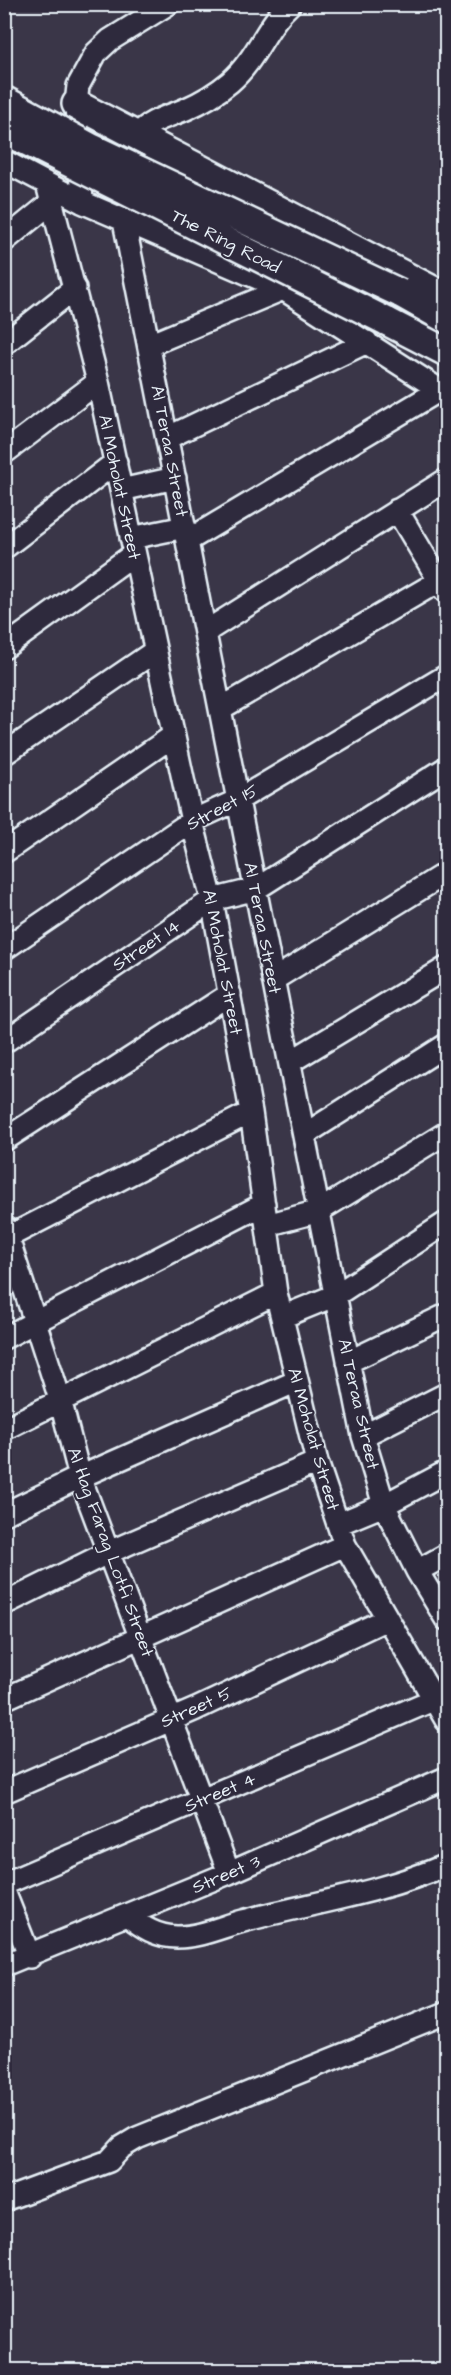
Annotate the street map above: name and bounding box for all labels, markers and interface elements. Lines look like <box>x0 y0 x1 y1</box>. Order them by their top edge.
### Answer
street label: The Ring Road <box>166 203 285 281</box>
street label: Al Teraa Street <box>145 383 195 520</box>
street label: Al Moholat Street <box>92 412 147 563</box>
street label: Street 15 <box>182 778 263 837</box>
street label: Al Teraa Street <box>238 860 288 997</box>
street label: Al Moholat Street <box>196 887 249 1038</box>
street label: Street 14 <box>107 913 185 977</box>
street label: Al Teraa Street <box>331 1336 386 1473</box>
street label: Al Moholat Street <box>281 1365 346 1514</box>
street label: Al Hag Farag Lotfi Street <box>60 1444 160 1661</box>
street label: Street 5 <box>157 1681 236 1734</box>
street label: Street 4 <box>181 1766 260 1819</box>
street label: Street 3 <box>188 1849 264 1900</box>

